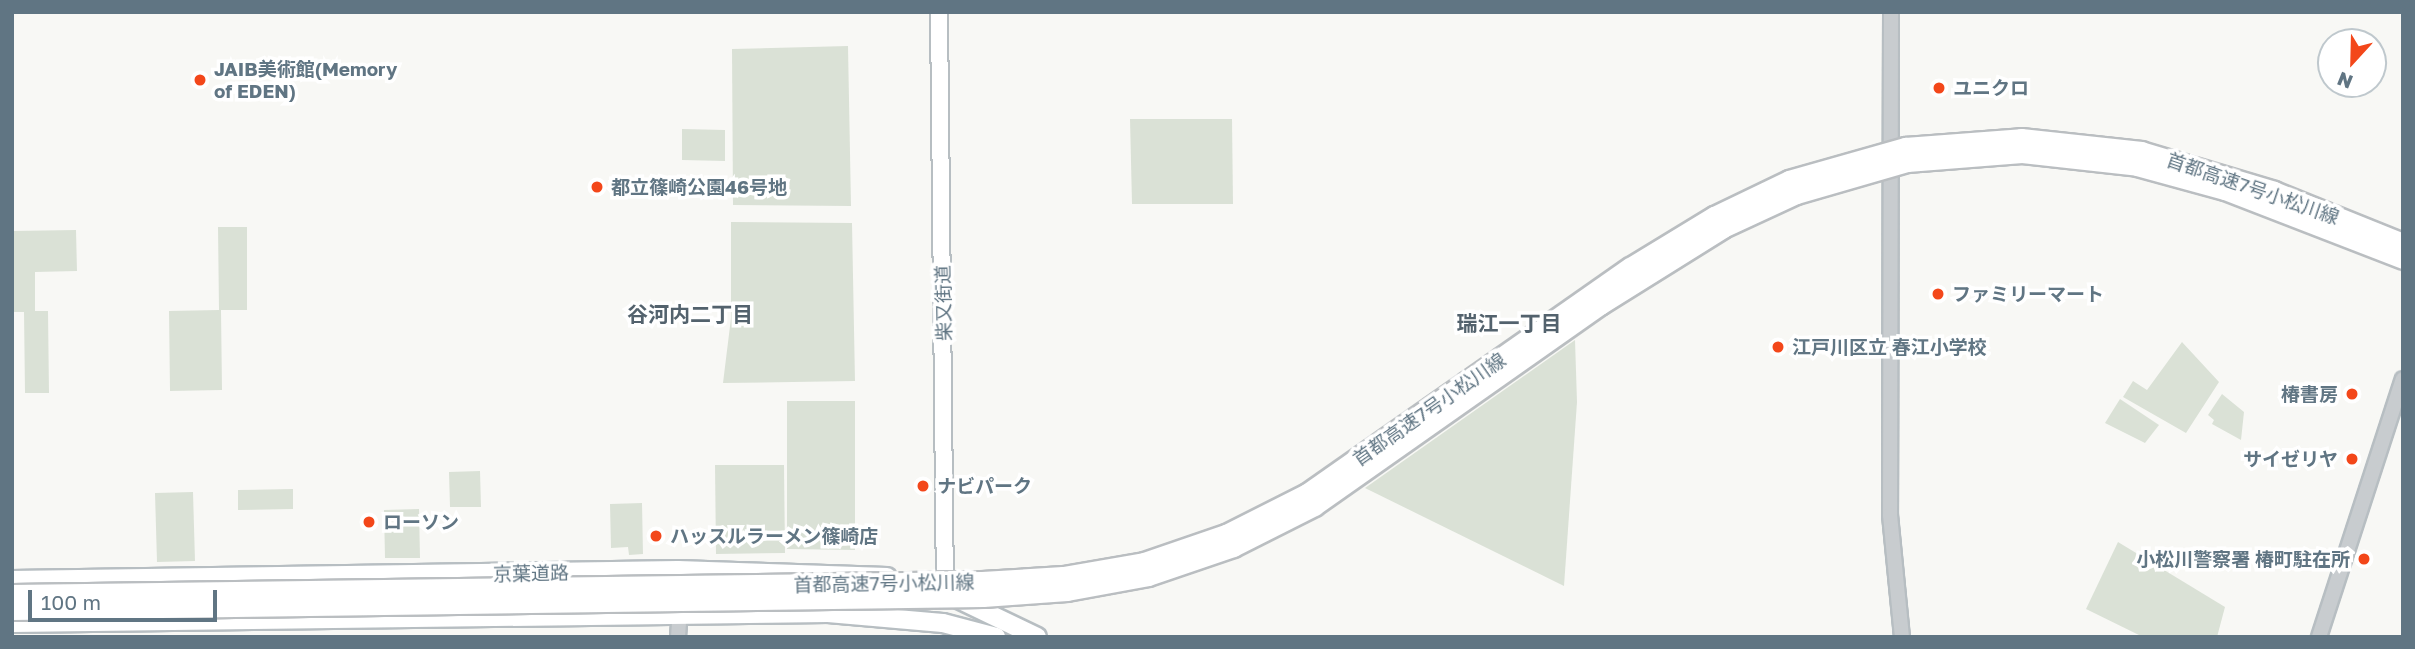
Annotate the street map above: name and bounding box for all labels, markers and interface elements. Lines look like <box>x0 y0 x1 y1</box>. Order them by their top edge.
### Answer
north arrow <box>2317 28 2387 98</box>
place label: JAIB美術館(Memory of EDEN) <box>214 58 397 102</box>
text: N <box>2334 68 2356 94</box>
marker: JAIB美術館(Memory of EDEN) <box>192 72 208 88</box>
place label: ユニクロ <box>1953 77 2029 99</box>
marker: ユニクロ <box>1931 80 1947 96</box>
street label: 首都高速7号小松川線 <box>2164 148 2342 228</box>
place label: 都立篠崎公園46号地 <box>611 176 787 198</box>
marker: 都立篠崎公園46号地 <box>589 179 605 195</box>
street label: 柴又街道 <box>931 265 955 341</box>
place label: ファミリーマート <box>1952 283 2104 305</box>
marker: ファミリーマート <box>1930 286 1946 302</box>
district label: 谷河内二丁目 <box>627 301 753 327</box>
district label: 瑞江一丁目 <box>1457 310 1561 336</box>
place label: 江戸川区立 春江小学校 <box>1792 336 1987 358</box>
marker: 江戸川区立 春江小学校 <box>1770 339 1786 355</box>
street label: 首都高速7号小松川線 <box>1348 348 1510 470</box>
place label: 椿書房 <box>2281 383 2338 405</box>
marker: 椿書房 <box>2344 386 2360 402</box>
place label: サイゼリヤ <box>2243 448 2338 470</box>
marker: サイゼリヤ <box>2344 451 2360 467</box>
place label: ナビパーク <box>937 475 1032 497</box>
marker: ナビパーク <box>915 478 931 494</box>
place label: ローソン <box>383 511 459 533</box>
marker: ローソン <box>361 514 377 530</box>
place label: ハッスルラーメン篠崎店 <box>670 525 879 547</box>
marker: ハッスルラーメン篠崎店 <box>648 528 664 544</box>
place label: 小松川警察署 椿町駐在所 <box>2136 548 2350 570</box>
marker: 小松川警察署 椿町駐在所 <box>2356 551 2372 567</box>
street label: 京葉道路 <box>493 561 569 585</box>
street label: 首都高速7号小松川線 <box>793 570 975 596</box>
scale bar <box>32 576 220 620</box>
text: 100 m <box>41 589 101 615</box>

